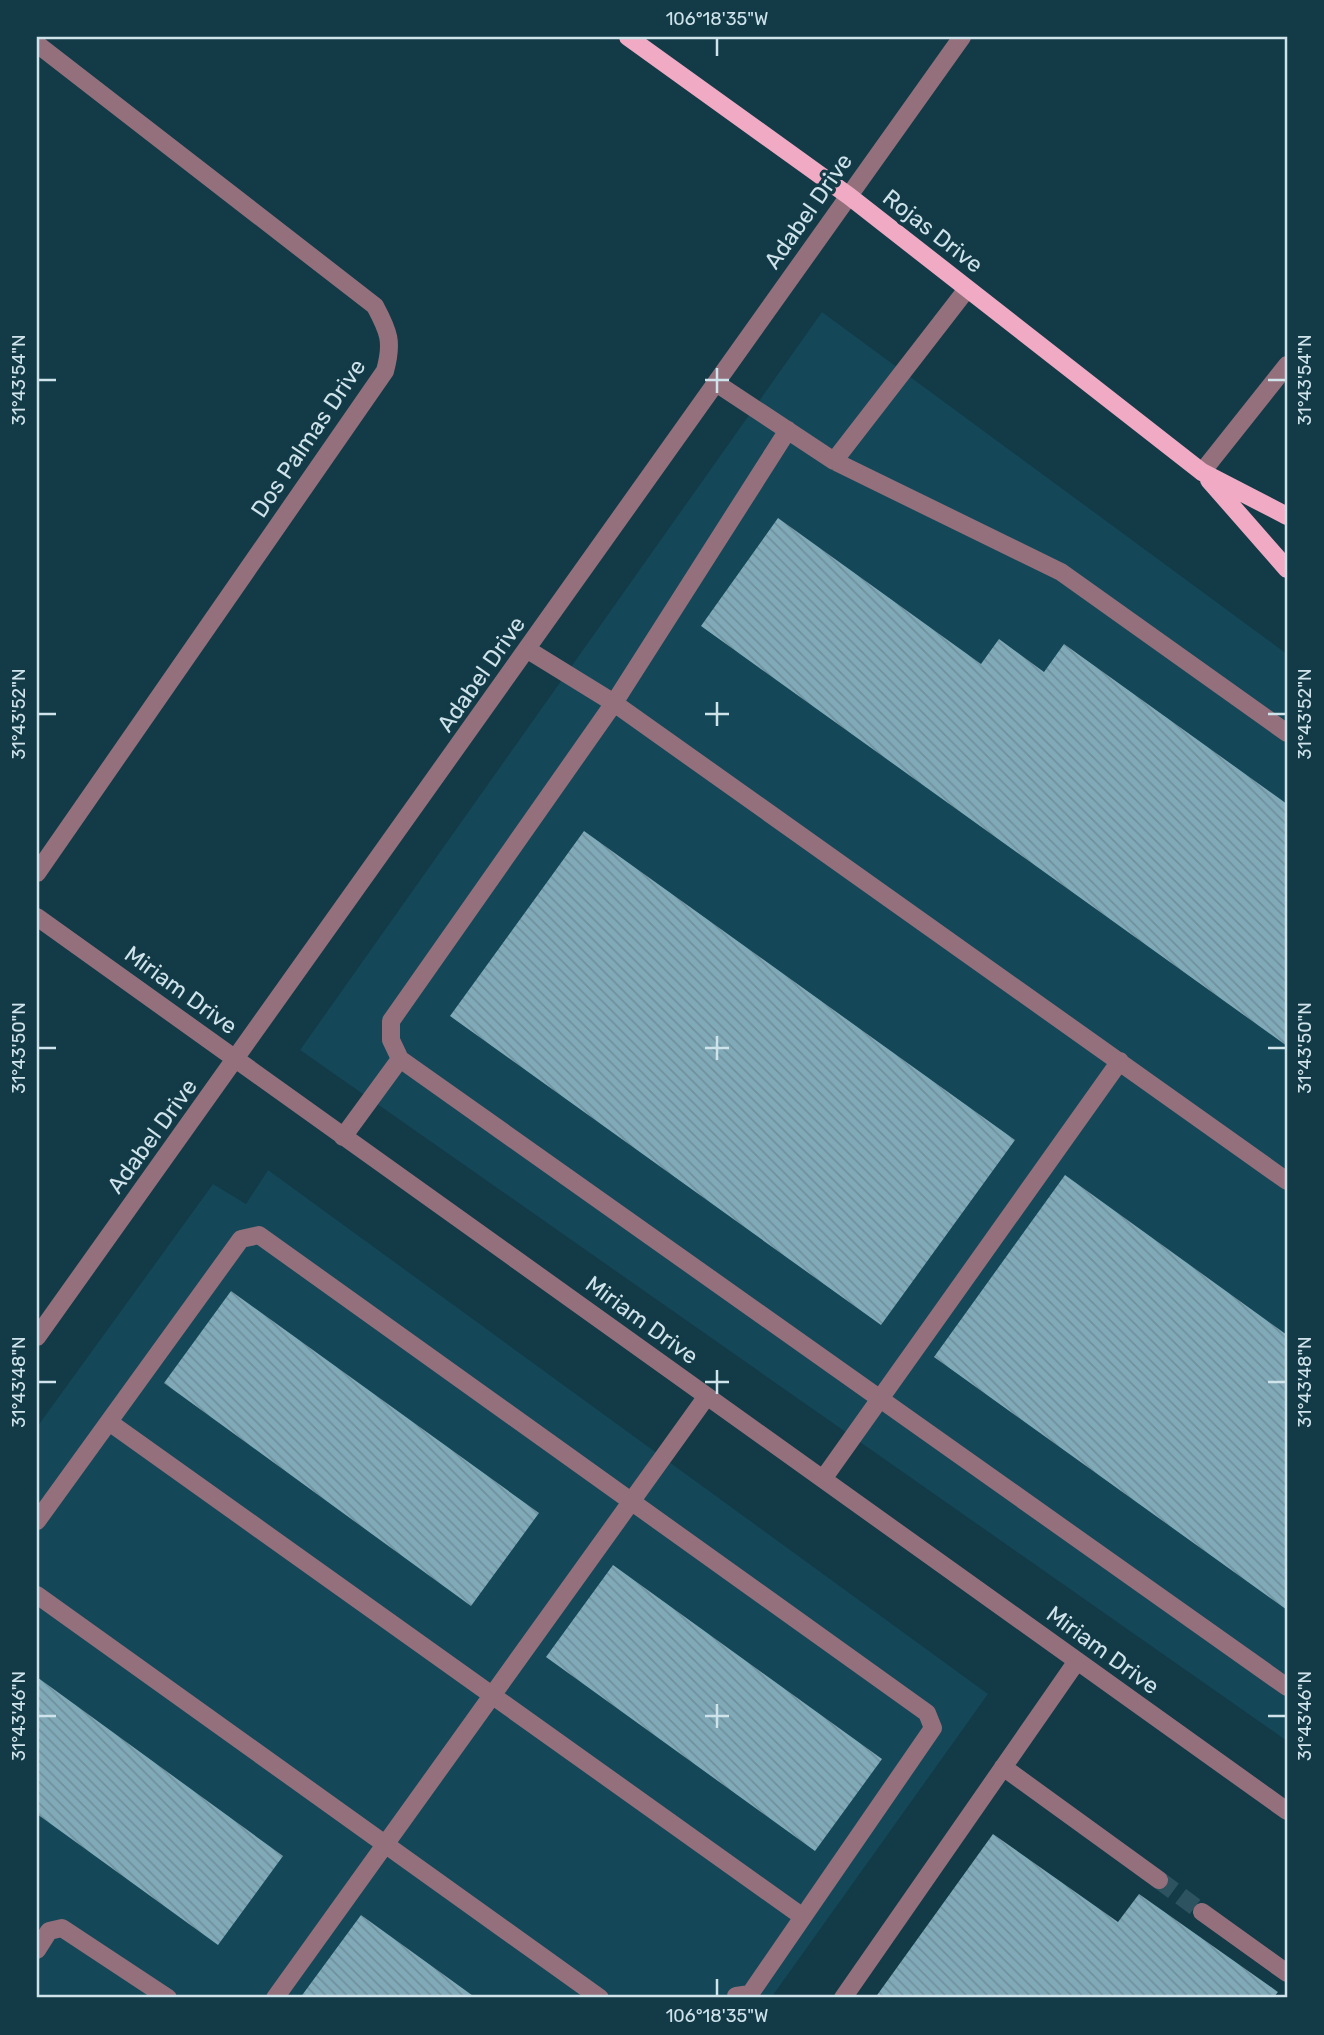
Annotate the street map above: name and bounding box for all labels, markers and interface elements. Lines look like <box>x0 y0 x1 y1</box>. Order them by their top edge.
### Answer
text: 106°18'35"W <box>666 8 768 30</box>
street label: Adabel Drive <box>758 148 858 274</box>
street label: Rojas Drive <box>877 183 989 279</box>
text: 31°43'54"N <box>8 334 30 426</box>
text: 31°43'54"N <box>1294 334 1316 426</box>
street label: Dos Palmas Drive <box>245 353 371 523</box>
street label: Adabel Drive <box>431 611 531 737</box>
text: 31°43'52"N <box>8 669 30 759</box>
text: 31°43'52"N <box>1294 669 1316 759</box>
street label: Miriam Drive <box>119 940 243 1040</box>
text: 31°43'50"N <box>8 1002 30 1094</box>
text: 31°43'50"N <box>1294 1002 1316 1094</box>
street label: Adabel Drive <box>101 1073 203 1199</box>
street label: Miriam Drive <box>580 1270 704 1370</box>
text: 31°43'48"N <box>8 1336 30 1428</box>
text: 31°43'48"N <box>1294 1336 1316 1428</box>
street label: Miriam Drive <box>1041 1600 1165 1700</box>
text: 31°43'46"N <box>8 1671 30 1761</box>
text: 31°43'46"N <box>1294 1671 1316 1761</box>
text: 106°18'35"W <box>666 2005 768 2027</box>

